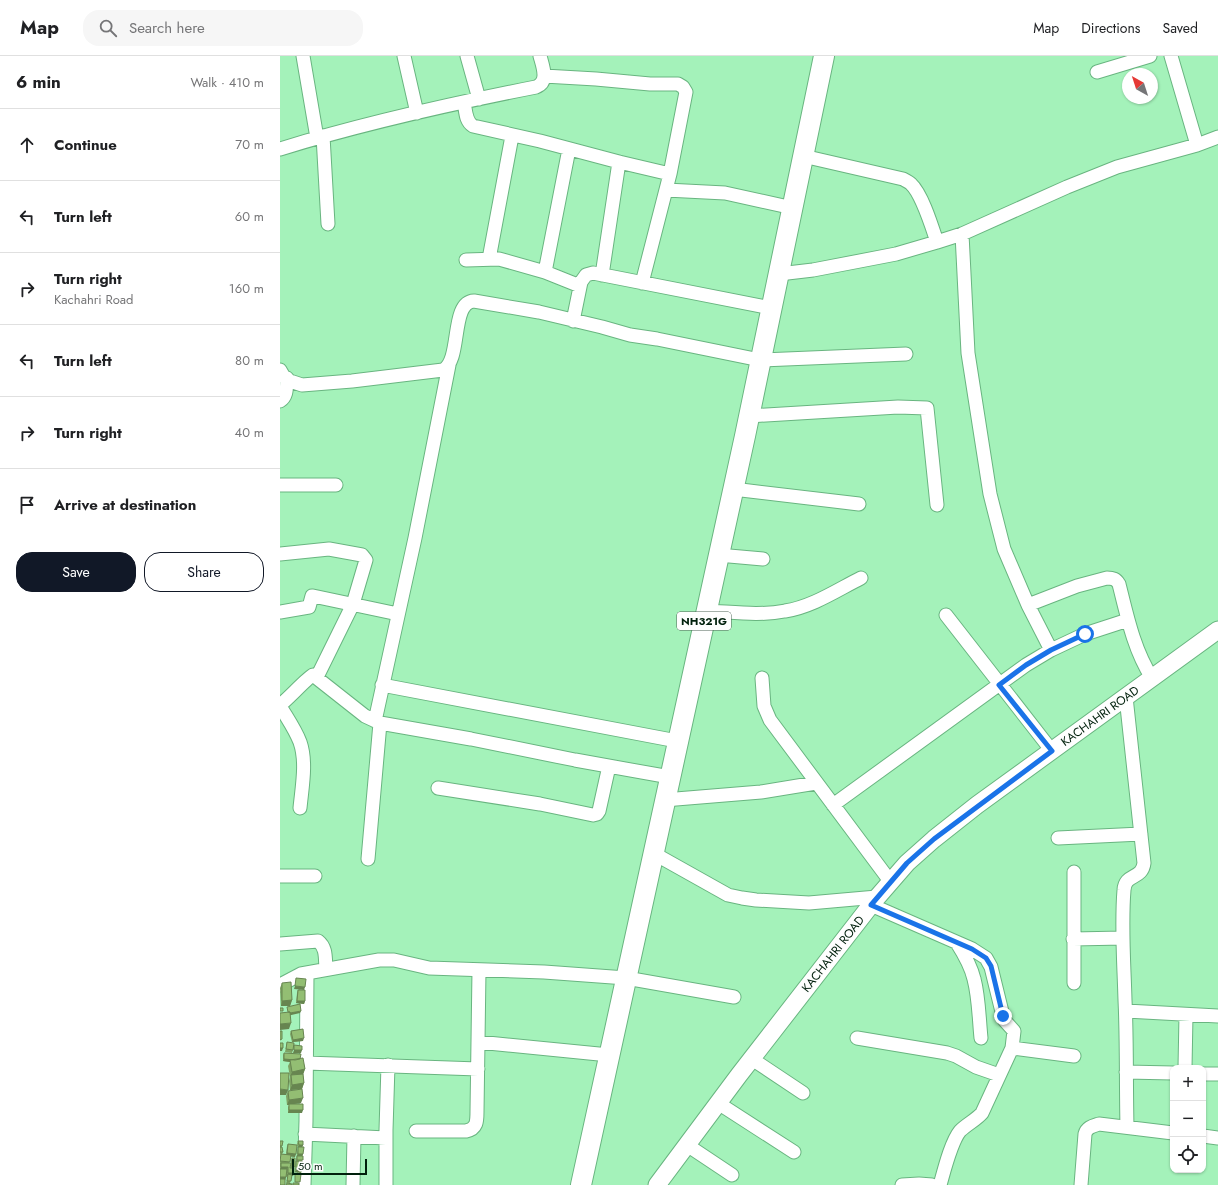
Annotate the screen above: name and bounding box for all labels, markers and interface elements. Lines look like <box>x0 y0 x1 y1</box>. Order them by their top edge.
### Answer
search box <box>83 10 363 46</box>
text: Map <box>20 14 59 41</box>
icon: search <box>97 17 119 39</box>
text: Search here <box>129 17 205 39</box>
text: Map <box>1033 18 1059 38</box>
text: Directions <box>1081 18 1141 38</box>
text: Saved <box>1163 18 1198 38</box>
north arrow <box>1122 68 1158 104</box>
text: 6 min <box>16 70 61 94</box>
text: Walk · 410 m <box>190 73 264 92</box>
icon: ahead <box>16 134 38 156</box>
text: Continue <box>54 134 117 156</box>
text: 70 m <box>235 135 264 154</box>
icon: left <box>16 206 38 228</box>
text: Turn left <box>54 206 112 228</box>
text: 60 m <box>235 207 264 226</box>
text: Turn right <box>54 268 122 290</box>
icon: right <box>16 278 38 300</box>
text: 160 m <box>229 279 264 298</box>
text: Kachahri Road <box>54 290 134 309</box>
icon: left <box>16 350 38 372</box>
text: Turn left <box>54 350 112 372</box>
text: 80 m <box>235 351 264 370</box>
icon: right <box>16 422 38 444</box>
text: Turn right <box>54 422 122 444</box>
text: 40 m <box>235 423 264 442</box>
icon: arrive <box>16 494 38 516</box>
text: Arrive at destination <box>54 494 196 516</box>
button: Save <box>16 552 136 592</box>
button: Share <box>144 552 264 592</box>
road number: NH321G <box>677 612 731 630</box>
route start <box>1076 625 1094 643</box>
street label: KACHAHRI ROAD <box>1057 681 1143 751</box>
street label: KACHAHRI ROAD <box>797 912 869 996</box>
route end <box>994 1007 1012 1025</box>
map controls <box>1170 1065 1206 1173</box>
button: + <box>1170 1065 1206 1101</box>
button: − <box>1170 1101 1206 1137</box>
button: locate <box>1170 1137 1206 1173</box>
scale bar <box>292 1157 367 1176</box>
text: 50 m <box>298 1158 323 1174</box>

